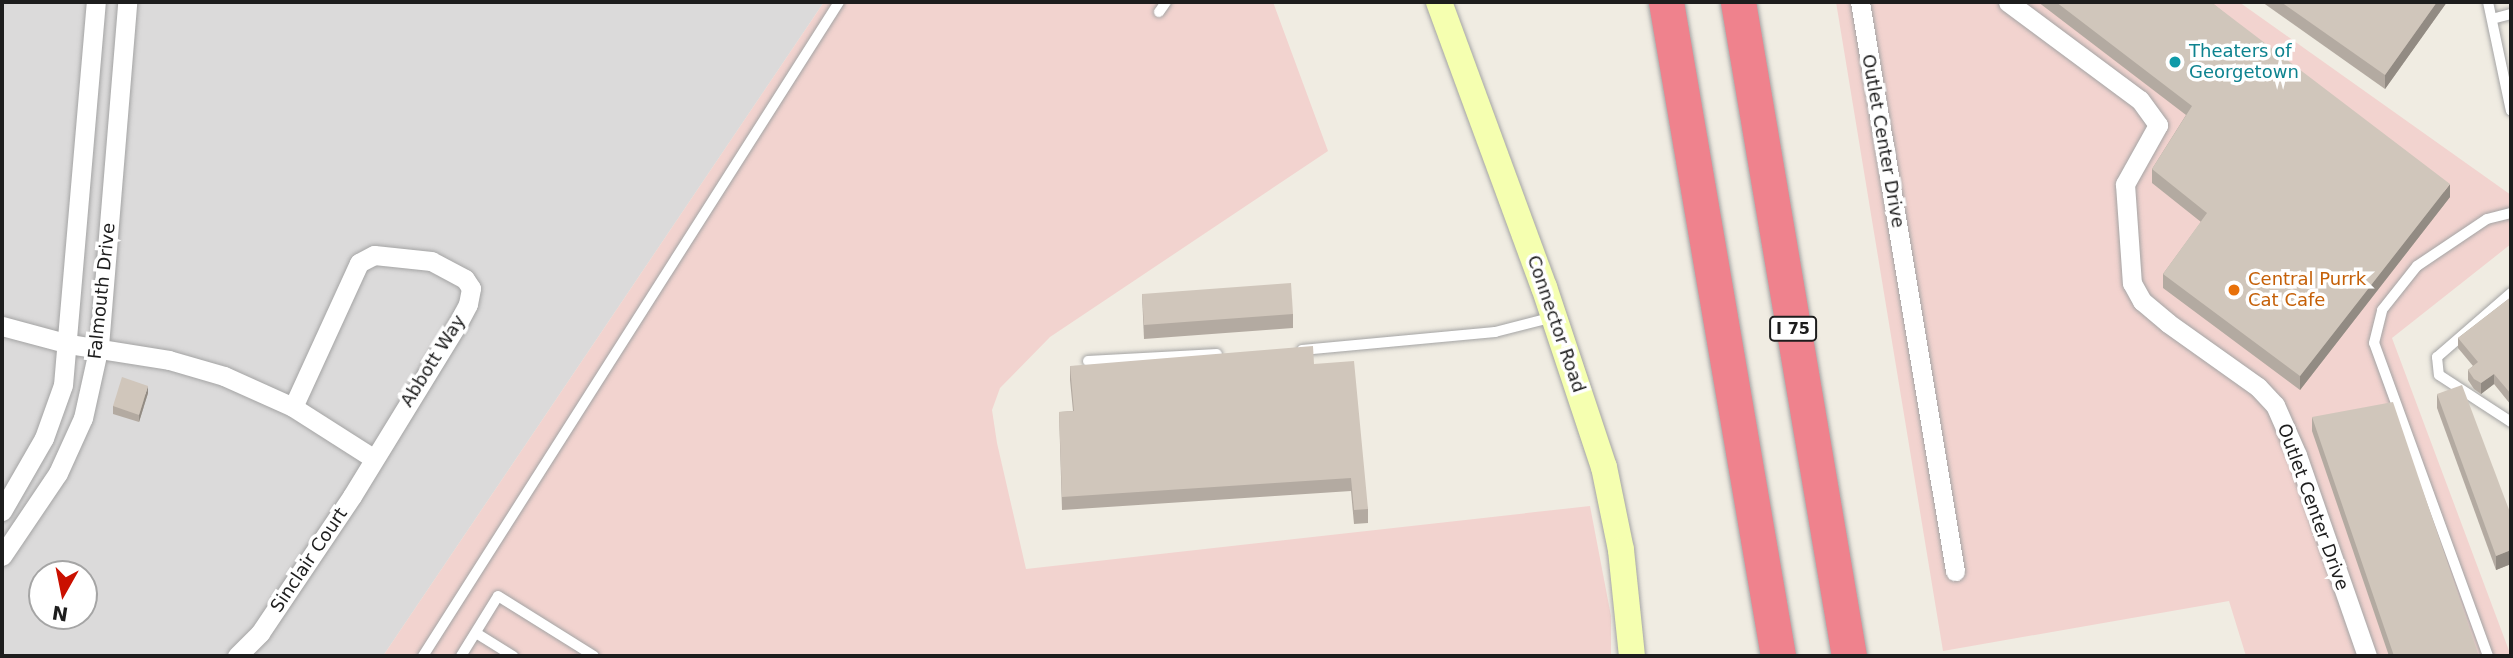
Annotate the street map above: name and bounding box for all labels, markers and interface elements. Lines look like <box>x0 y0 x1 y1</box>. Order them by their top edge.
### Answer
place label: Theaters of Georgetown <box>2189 41 2299 84</box>
street label: Outlet Center Drive <box>1857 53 1909 229</box>
marker: Theaters of Georgetown <box>2167 54 2183 70</box>
street label: Falmouth Drive <box>84 222 120 360</box>
street label: Connector Road <box>1522 253 1590 395</box>
place label: Central Purrk Cat Cafe <box>2248 269 2366 312</box>
marker: Central Purrk Cat Cafe <box>2226 282 2242 298</box>
street label: Abbott Way <box>396 311 470 411</box>
road number: I 75 <box>1769 316 1818 342</box>
street label: Outlet Center Drive <box>2273 421 2353 593</box>
street label: Sinclair Court <box>266 504 352 616</box>
north arrow <box>28 560 98 630</box>
text: N <box>50 602 70 626</box>

